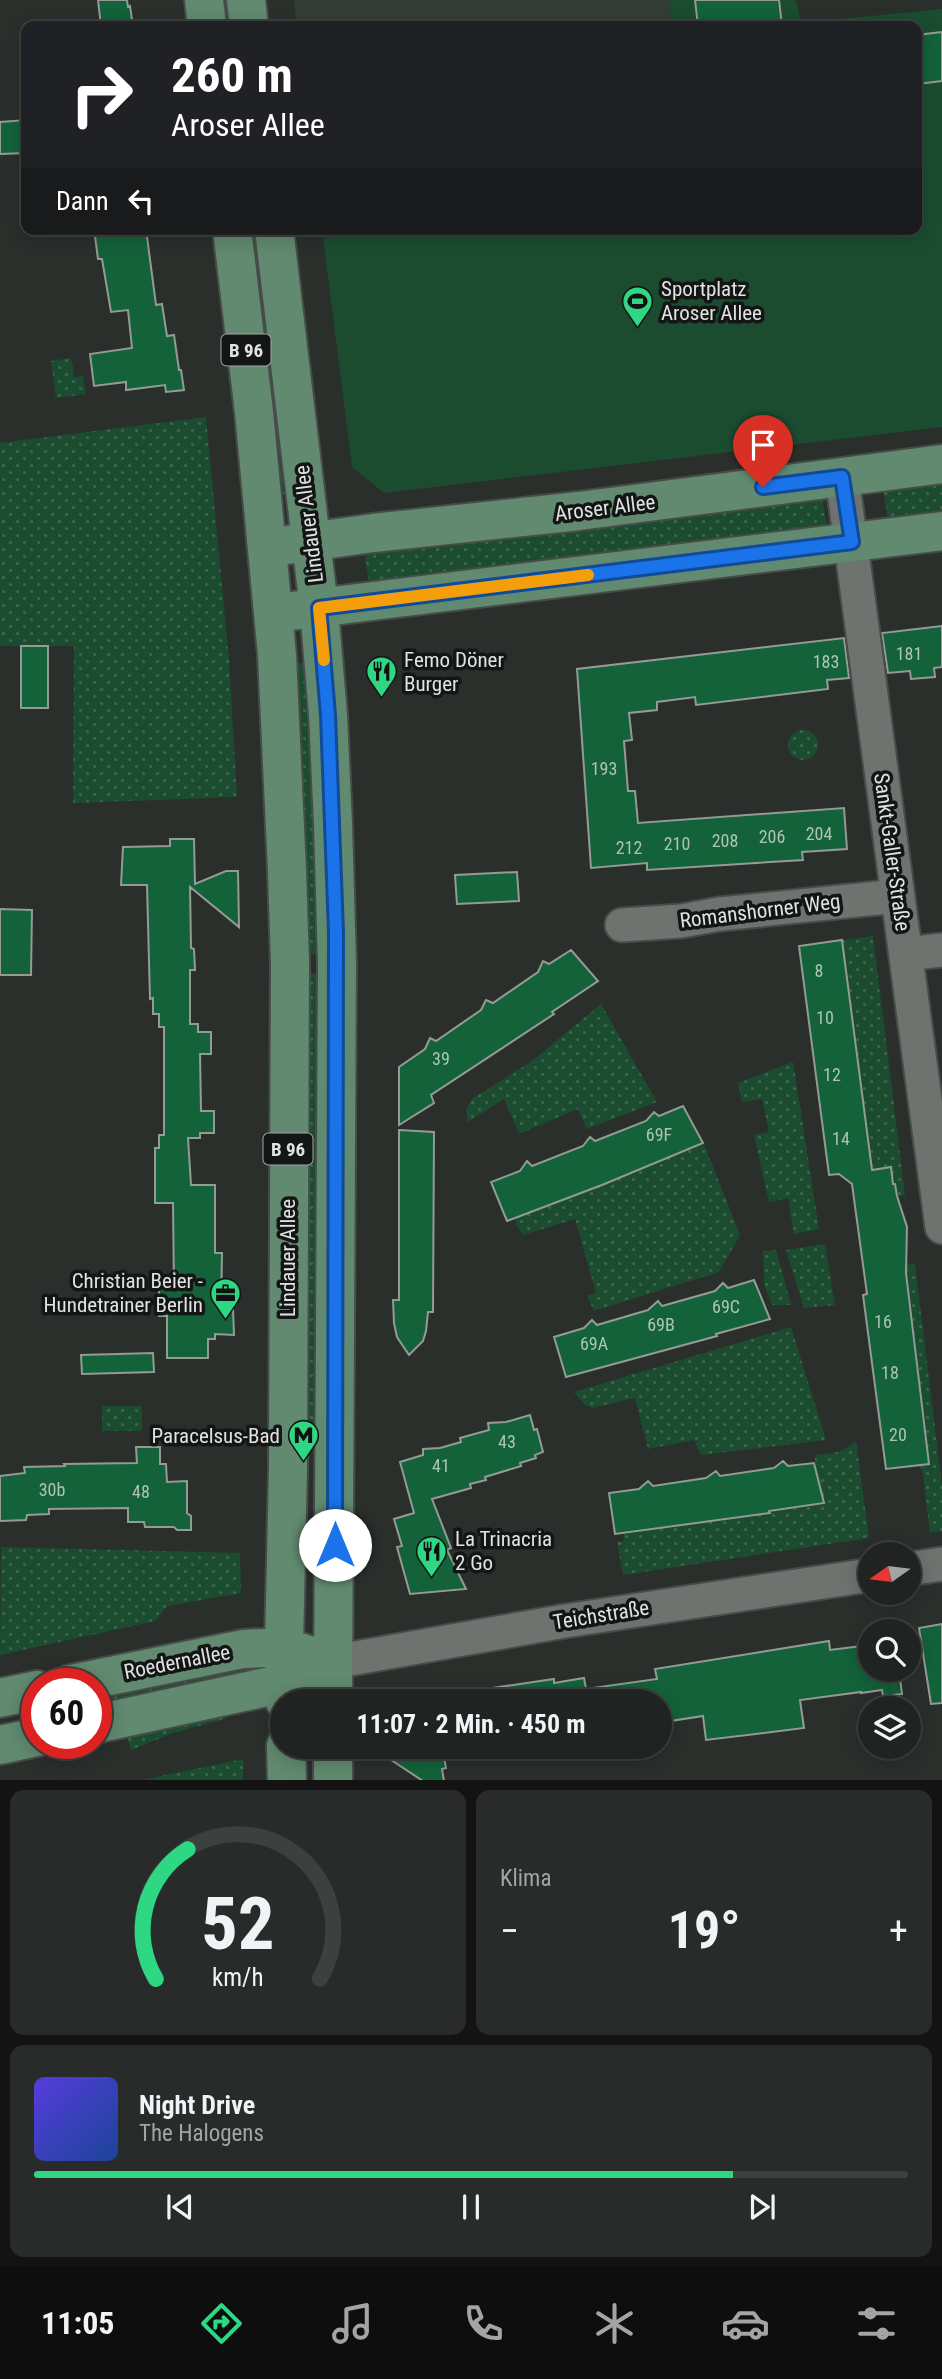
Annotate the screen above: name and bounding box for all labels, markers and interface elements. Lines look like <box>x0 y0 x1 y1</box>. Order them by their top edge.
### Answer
text: 260 m <box>171 47 293 104</box>
icon: right <box>56 49 147 140</box>
text: Aroser Allee <box>171 106 325 144</box>
icon: left <box>122 182 160 220</box>
text: Dann <box>56 186 108 216</box>
place label: Sportplatz Aroser Allee <box>661 277 762 325</box>
sports icon: Sportplatz Aroser Allee <box>621 284 655 328</box>
road number: B 96 <box>222 334 270 366</box>
pin <box>733 415 793 487</box>
icon: arrive <box>744 426 782 464</box>
street label: Lindauer Allee <box>290 464 328 584</box>
street label: Aroser Allee <box>553 490 657 526</box>
house number: 181 <box>896 643 922 664</box>
place label: Femo Döner Burger <box>404 648 504 696</box>
house number: 183 <box>813 651 839 672</box>
restaurant icon: Femo Döner Burger <box>364 655 398 699</box>
house number: 193 <box>591 758 617 779</box>
street label: Sankt-Galler-Straße <box>869 771 915 933</box>
house number: 204 <box>806 823 832 844</box>
house number: 206 <box>759 826 785 847</box>
house number: 208 <box>712 830 738 851</box>
house number: 210 <box>664 833 690 854</box>
house number: 212 <box>616 837 642 858</box>
street label: Romanshorner Weg <box>678 889 842 933</box>
house number: 8 <box>815 960 823 981</box>
house number: 10 <box>816 1007 834 1028</box>
house number: 39 <box>432 1048 450 1069</box>
house number: 12 <box>823 1064 841 1085</box>
house number: 69F <box>646 1124 673 1145</box>
house number: 14 <box>832 1128 850 1149</box>
road number: B 96 <box>264 1134 312 1164</box>
street label: Lindauer Allee <box>276 1199 300 1317</box>
place label: Christian Beier - Hundetrainer Berlin <box>44 1269 203 1317</box>
office icon: Christian Beier - Hundetrainer Berlin <box>209 1276 243 1320</box>
house number: 69C <box>712 1296 740 1317</box>
house number: 16 <box>874 1311 892 1332</box>
house number: 69B <box>647 1314 675 1335</box>
house number: 69A <box>580 1333 609 1354</box>
house number: 18 <box>881 1362 899 1383</box>
metro station icon: Paracelsus-Bad <box>286 1419 320 1463</box>
place label: Paracelsus-Bad <box>152 1424 280 1448</box>
house number: 20 <box>889 1424 907 1445</box>
house number: 43 <box>498 1431 516 1452</box>
house number: 41 <box>432 1455 450 1476</box>
house number: 30b <box>39 1479 65 1500</box>
house number: 48 <box>132 1481 150 1502</box>
position arrow <box>298 1508 372 1582</box>
place label: La Trinacria 2 Go <box>455 1527 552 1575</box>
restaurant icon: La Trinacria 2 Go <box>415 1534 449 1578</box>
north arrow <box>858 1542 920 1605</box>
map controls <box>858 1542 921 1759</box>
street label: Teichstraße <box>551 1596 651 1634</box>
button: search <box>858 1619 921 1682</box>
street label: Roedernallee <box>122 1640 232 1684</box>
speed limit sign: 60 <box>21 1668 112 1759</box>
button: layers <box>858 1696 921 1759</box>
text: 11:07 · 2 Min. · 450 m <box>357 1709 585 1739</box>
text: Klima <box>500 1865 551 1892</box>
text: 52 <box>201 1881 275 1967</box>
text: 19° <box>668 1900 740 1961</box>
text: − <box>500 1909 519 1953</box>
text: + <box>889 1909 908 1953</box>
text: km/h <box>212 1962 264 1991</box>
text: Night Drive <box>139 2090 255 2120</box>
text: The Halogens <box>139 2120 264 2147</box>
icon: previous <box>161 2188 199 2226</box>
icon: pause <box>452 2188 490 2226</box>
icon: next <box>743 2188 781 2226</box>
icon: directions <box>197 2299 246 2348</box>
icon: music <box>328 2299 377 2348</box>
icon: phone <box>459 2299 508 2348</box>
icon: climate <box>590 2299 639 2348</box>
icon: car <box>721 2299 770 2348</box>
icon: filters <box>852 2299 901 2348</box>
text: 11:05 <box>41 2304 114 2342</box>

